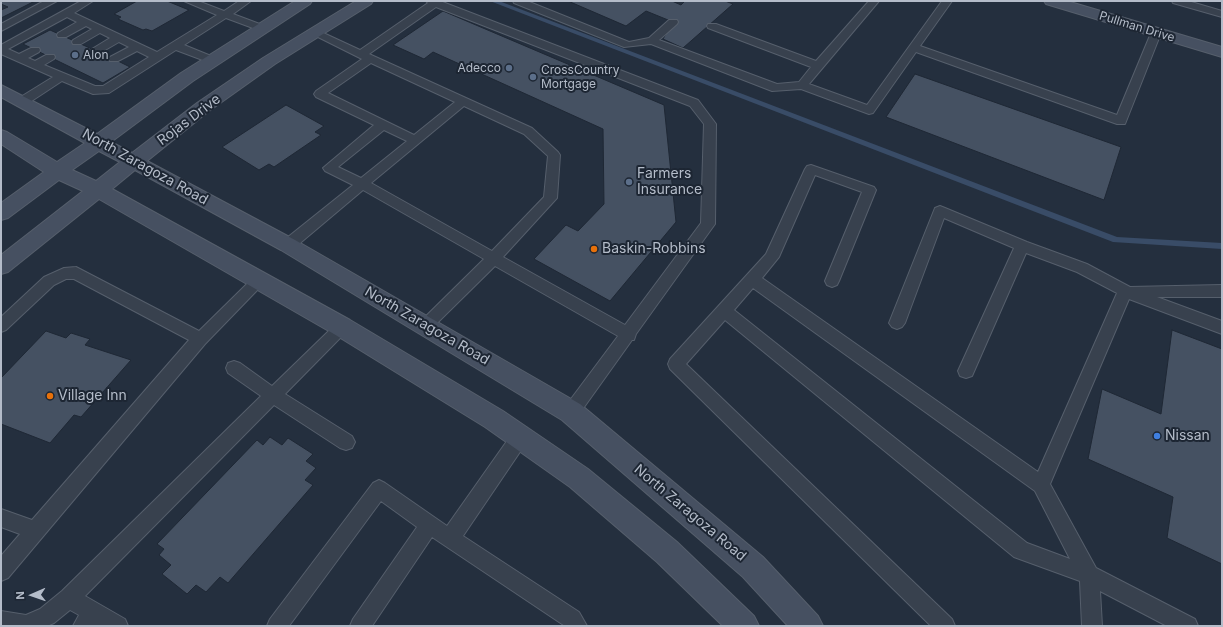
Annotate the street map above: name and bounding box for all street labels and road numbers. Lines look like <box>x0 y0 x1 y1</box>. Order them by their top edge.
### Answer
street label: Pullman Drive <box>1098 9 1176 45</box>
street label: Rojas Drive <box>154 91 224 149</box>
street label: North Zaragoza Road <box>79 125 211 209</box>
street label: North Zaragoza Road <box>362 283 492 369</box>
street label: North Zaragoza Road <box>631 461 749 565</box>

